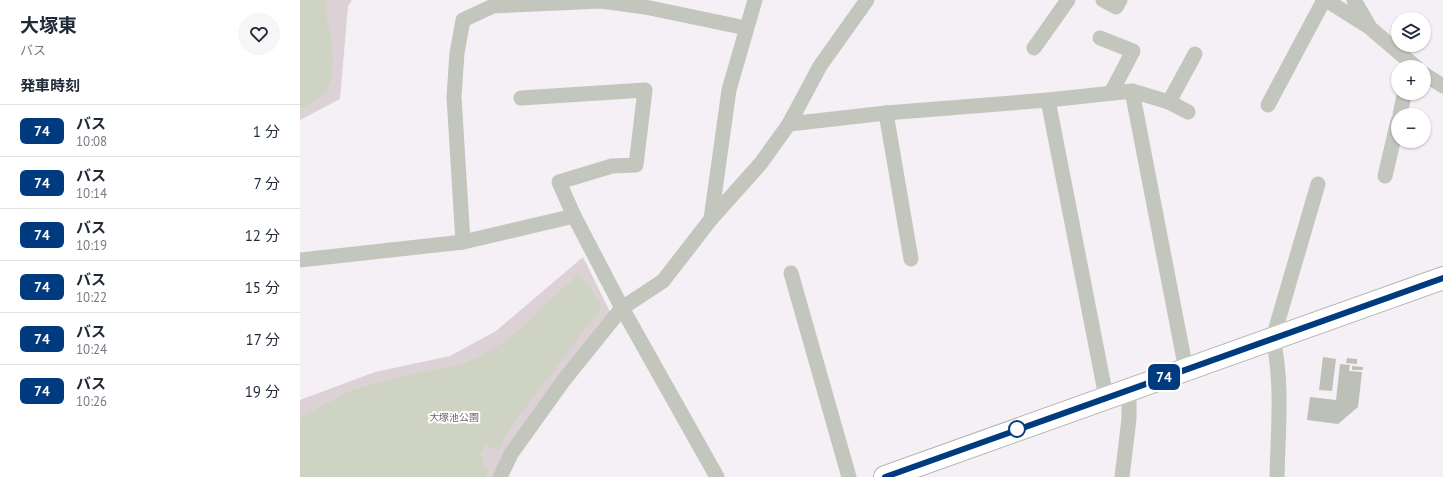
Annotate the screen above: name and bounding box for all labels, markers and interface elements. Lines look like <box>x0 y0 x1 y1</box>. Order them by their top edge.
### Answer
map controls <box>1391 12 1431 148</box>
button: layers <box>1391 12 1431 52</box>
text: 大塚東 <box>20 13 77 37</box>
button: heart <box>238 13 280 55</box>
text: バス <box>20 42 46 59</box>
button: + <box>1391 60 1431 100</box>
text: 発車時刻 <box>20 76 80 95</box>
button: − <box>1391 108 1431 148</box>
text: バス <box>76 114 106 133</box>
text: 74 <box>34 122 50 140</box>
text: 1 分 <box>253 122 280 141</box>
text: 10:08 <box>76 133 107 150</box>
text: バス <box>76 166 106 185</box>
text: 74 <box>34 174 50 192</box>
text: 7 分 <box>254 174 280 193</box>
text: 10:14 <box>76 185 107 202</box>
text: バス <box>76 218 106 237</box>
text: 74 <box>34 226 50 244</box>
text: 12 分 <box>245 226 280 245</box>
text: 10:19 <box>76 237 107 254</box>
text: バス <box>76 270 106 289</box>
text: 74 <box>34 278 50 296</box>
text: 15 分 <box>245 278 280 297</box>
text: 10:22 <box>76 289 107 306</box>
text: バス <box>76 322 106 341</box>
text: 74 <box>34 330 50 348</box>
text: 17 分 <box>245 330 280 349</box>
text: 10:24 <box>76 341 107 358</box>
line badge: 74 <box>1146 364 1182 390</box>
text: 74 <box>1156 368 1172 386</box>
text: バス <box>76 374 106 393</box>
text: 74 <box>34 382 50 400</box>
text: 19 分 <box>245 382 280 401</box>
text: 10:26 <box>76 393 107 410</box>
park label: 大塚池公園 <box>429 411 479 424</box>
unlabelled marker <box>1008 420 1026 438</box>

